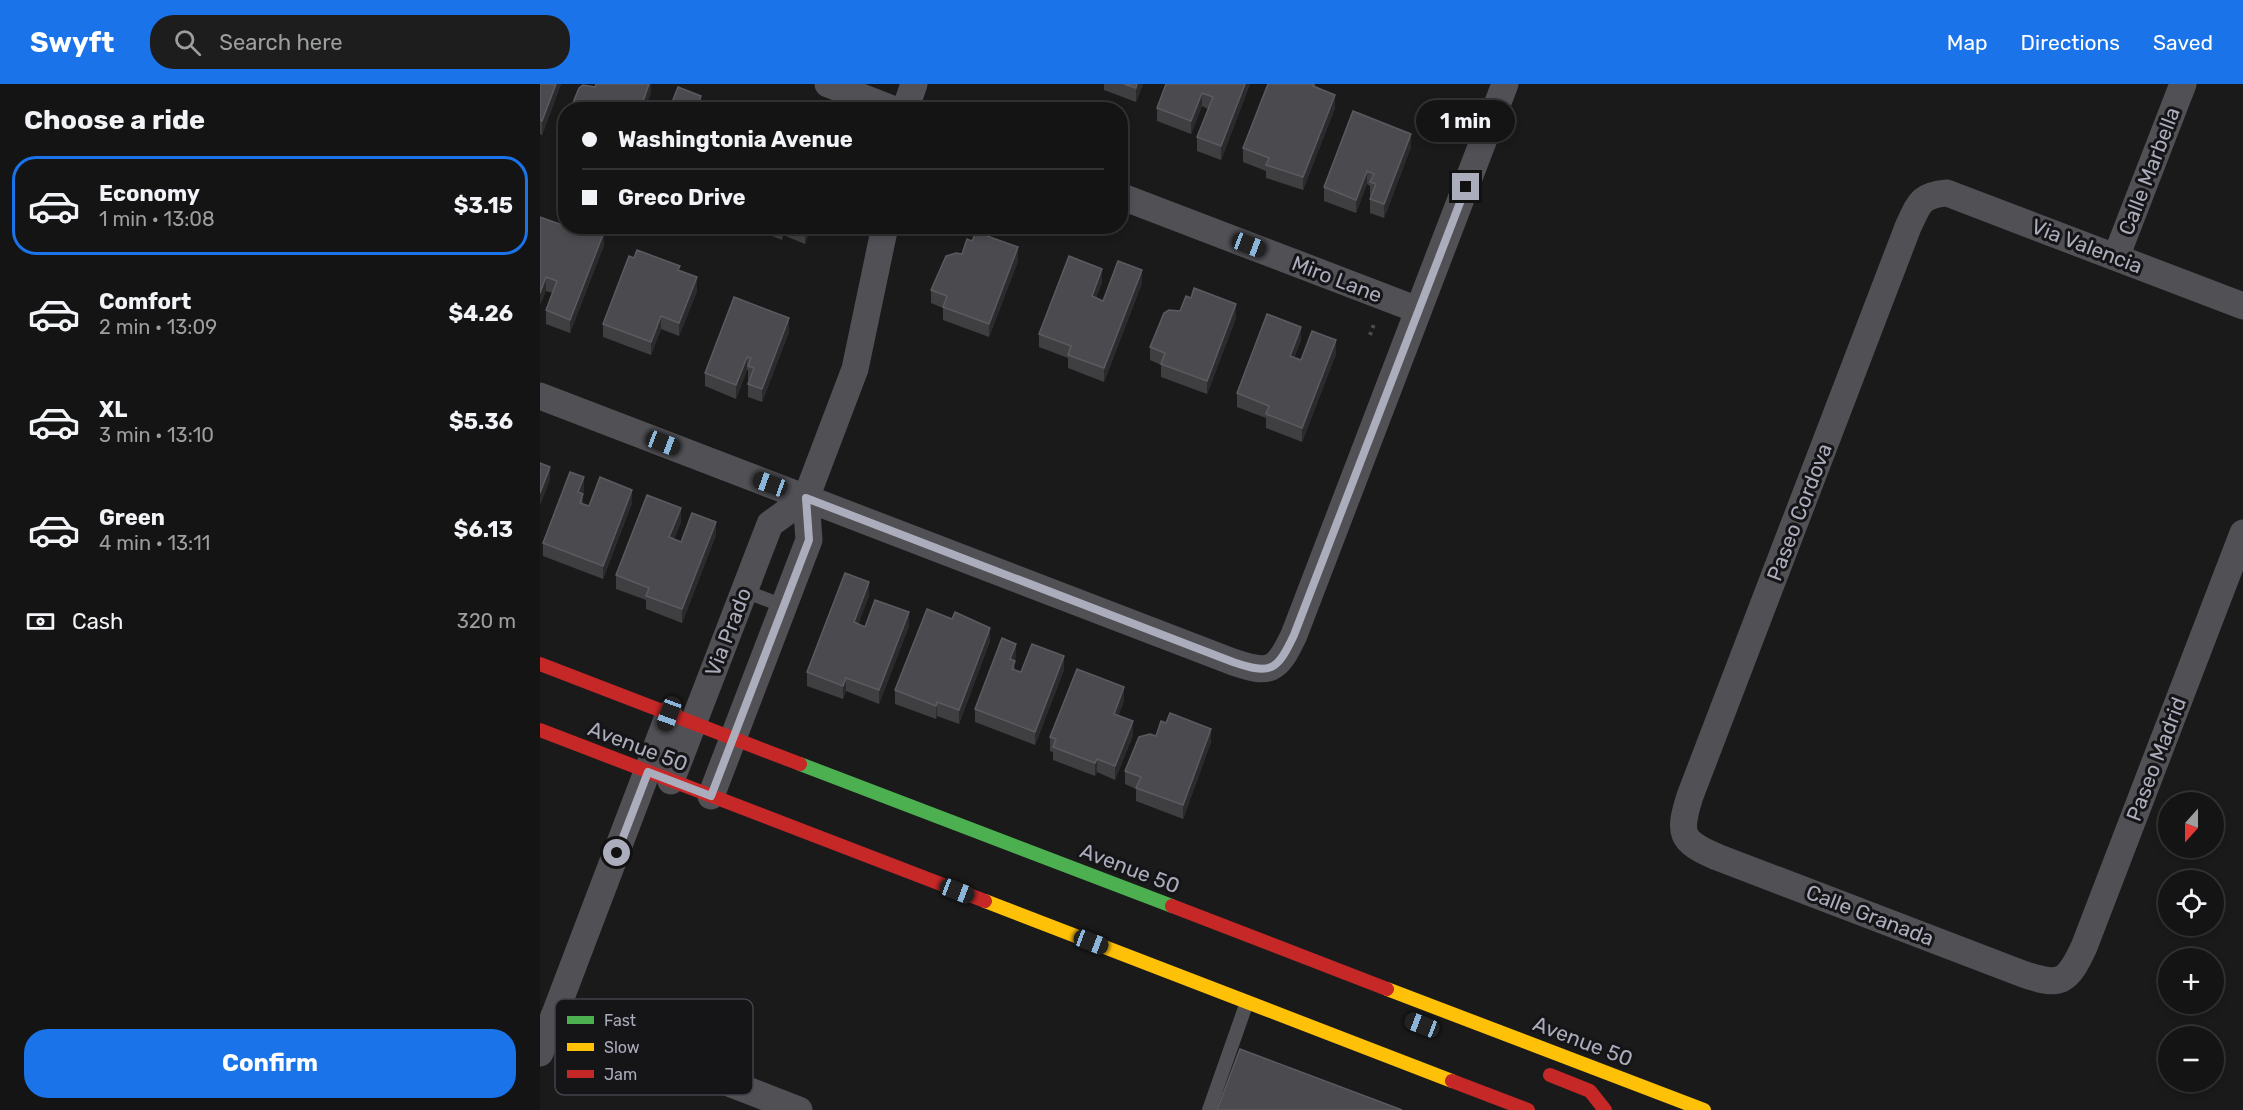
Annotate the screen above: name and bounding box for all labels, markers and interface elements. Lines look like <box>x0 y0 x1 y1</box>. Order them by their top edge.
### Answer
search box <box>150 15 570 69</box>
text: Swyft <box>30 26 114 59</box>
icon: search <box>171 26 204 59</box>
text: Search here <box>219 29 343 56</box>
text: Map <box>1947 30 1988 55</box>
text: Directions <box>2021 30 2120 55</box>
text: Saved <box>2153 30 2213 55</box>
callout: 1 min <box>1416 100 1516 142</box>
text: Choose a ride <box>24 104 205 136</box>
street label: Calle Marbella <box>2113 104 2185 238</box>
text: 1 min <box>1440 109 1491 133</box>
text: Washingtonia Avenue <box>618 126 853 153</box>
route end <box>1452 173 1479 200</box>
icon: car <box>27 179 81 233</box>
text: Economy <box>99 180 200 207</box>
text: Greco Drive <box>618 184 746 211</box>
text: $3.15 <box>454 192 513 219</box>
text: 1 min · 13:08 <box>99 207 215 231</box>
street label: Via Valencia <box>2028 213 2146 279</box>
car <box>1229 230 1269 260</box>
street label: Miro Lane <box>1288 250 1386 308</box>
icon: car <box>27 287 81 341</box>
text: Comfort <box>99 288 191 315</box>
text: $4.26 <box>449 300 513 327</box>
text: 2 min · 13:09 <box>99 315 217 339</box>
icon: car <box>27 395 81 449</box>
text: XL <box>99 396 127 423</box>
text: $5.36 <box>449 408 513 435</box>
text: 3 min · 13:10 <box>99 423 214 447</box>
car <box>643 428 683 458</box>
street label: Paseo Cordova <box>1761 440 1837 584</box>
car <box>750 469 790 499</box>
icon: car <box>27 503 81 557</box>
text: Green <box>99 504 165 531</box>
text: $6.13 <box>454 516 513 543</box>
text: 4 min · 13:11 <box>99 531 210 555</box>
street label: Via Prado <box>700 584 756 680</box>
icon: cash <box>24 605 57 638</box>
text: Cash <box>72 608 123 635</box>
text: 320 m <box>457 609 516 633</box>
street label: Paseo Madrid <box>2121 693 2191 825</box>
car <box>654 694 684 734</box>
street label: Avenue 50 <box>585 716 691 776</box>
north arrow <box>2158 792 2224 858</box>
map controls <box>2158 792 2224 1092</box>
street label: Avenue 50 <box>1077 838 1183 898</box>
route start <box>603 839 630 866</box>
button: locate <box>2158 870 2224 936</box>
car <box>937 876 977 906</box>
street label: Calle Granada <box>1803 879 1937 951</box>
car <box>1071 927 1111 957</box>
button: + <box>2158 948 2224 1014</box>
legend <box>555 999 753 1095</box>
car <box>1402 1010 1442 1040</box>
text: Fast <box>604 1011 636 1030</box>
street label: Avenue 50 <box>1530 1011 1636 1071</box>
button: − <box>2158 1026 2224 1092</box>
button: Confirm <box>24 1029 516 1098</box>
text: Slow <box>604 1038 640 1057</box>
text: Jam <box>604 1065 637 1084</box>

